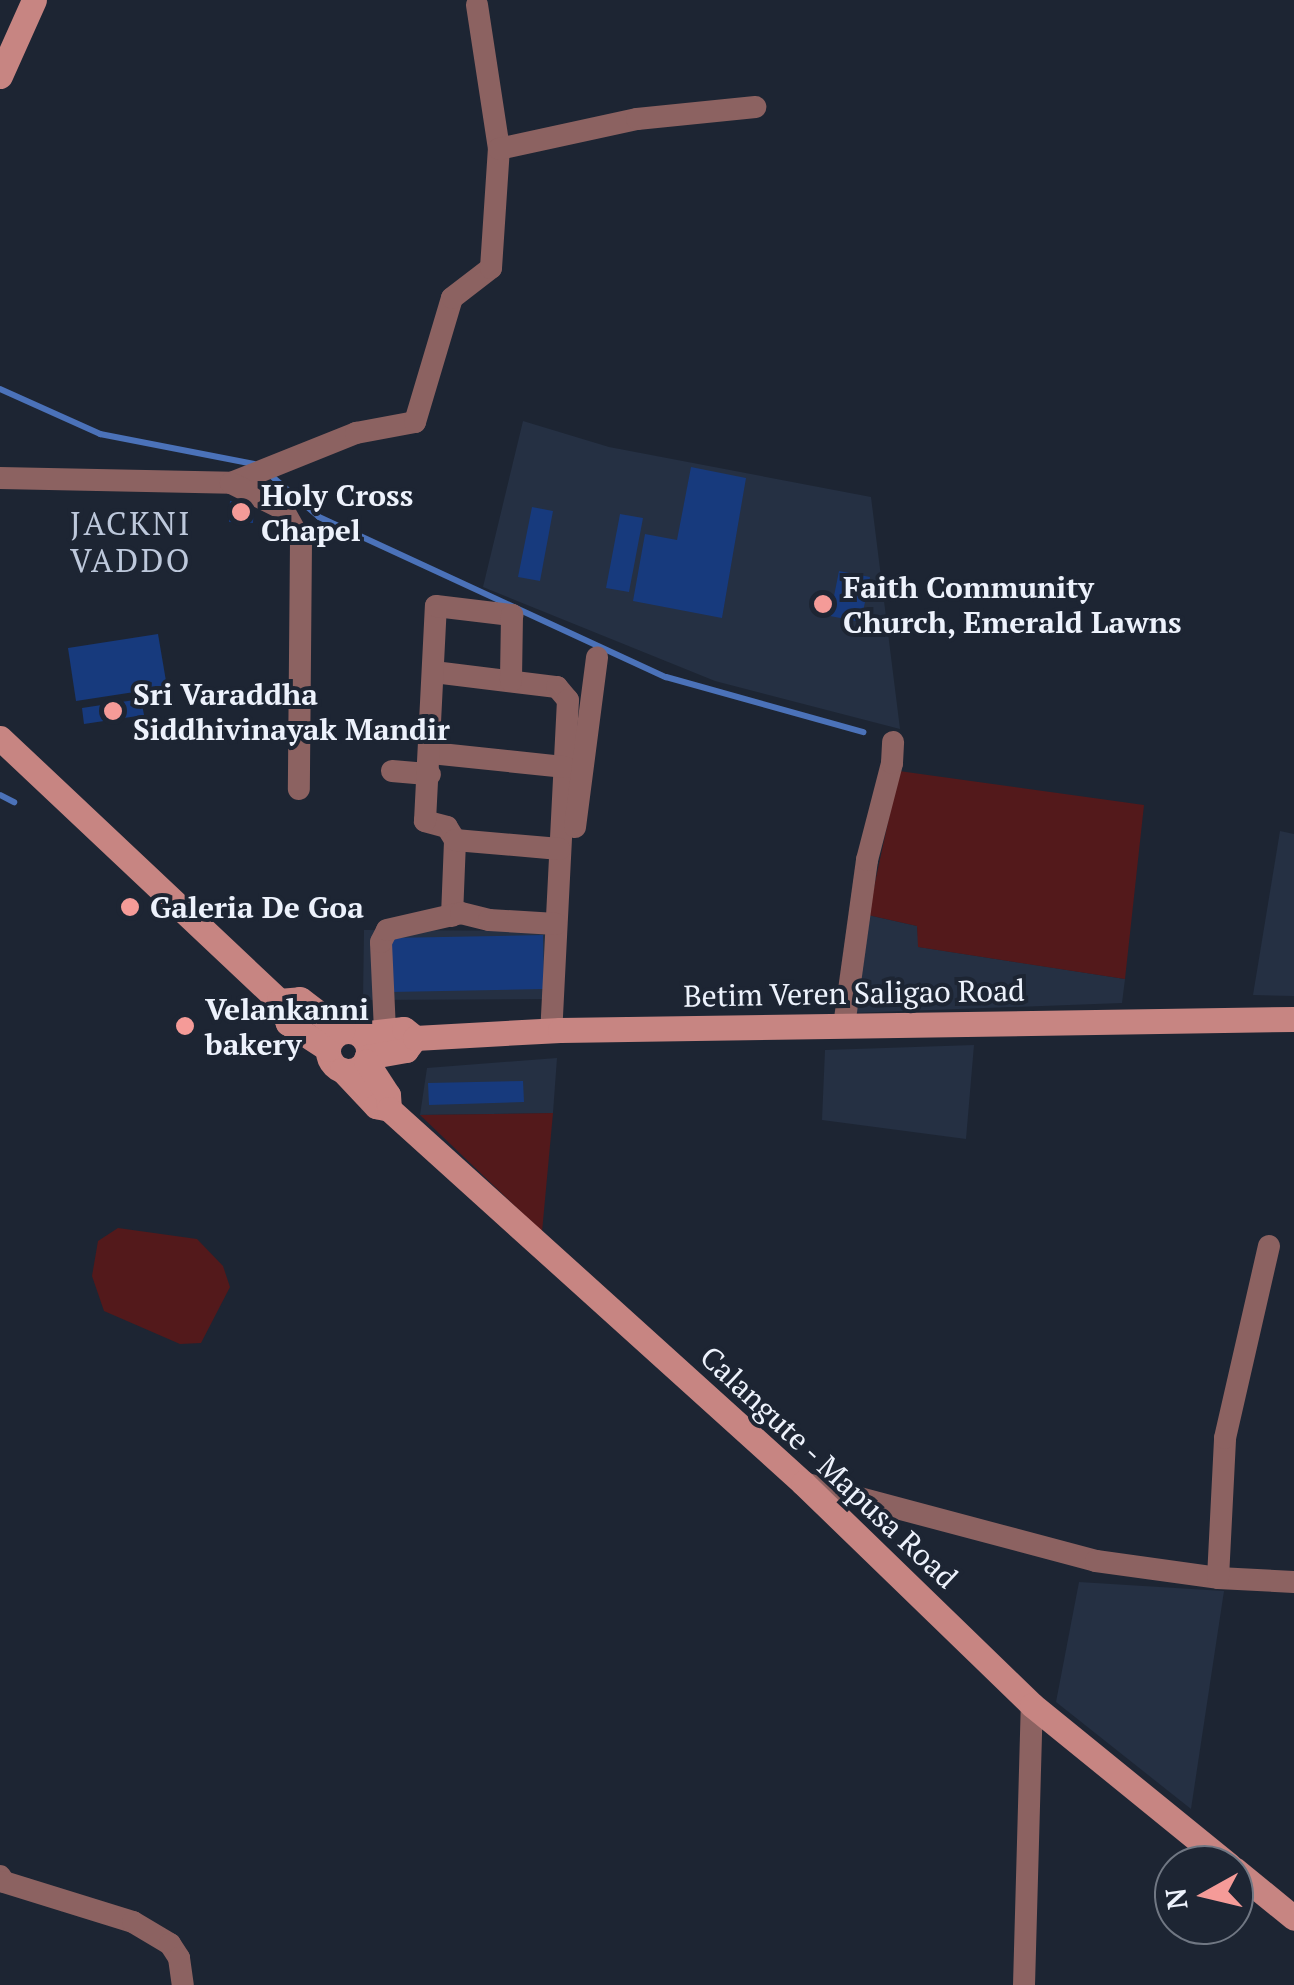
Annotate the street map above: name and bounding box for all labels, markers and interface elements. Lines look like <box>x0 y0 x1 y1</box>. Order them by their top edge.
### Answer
place label: Holy Cross Chapel <box>261 477 413 548</box>
marker: Holy Cross Chapel <box>230 501 252 523</box>
district label: JACKNI VADDO <box>70 505 192 580</box>
place label: Faith Community Church, Emerald Lawns <box>843 569 1183 640</box>
marker: Faith Community Church, Emerald Lawns <box>812 593 834 615</box>
place label: Sri Varaddha Siddhivinayak Mandir <box>133 676 450 746</box>
marker: Sri Varaddha Siddhivinayak Mandir <box>102 700 124 722</box>
place label: Galeria De Goa <box>150 889 364 925</box>
marker: Galeria De Goa <box>119 896 141 918</box>
street label: Betim Veren Saligao Road <box>682 972 1026 1014</box>
place label: Velankanni bakery <box>205 991 369 1062</box>
marker: Velankanni bakery <box>174 1015 196 1037</box>
street label: Calangute - Mapusa Road <box>692 1338 966 1596</box>
north arrow <box>1154 1845 1254 1945</box>
text: N <box>1156 1886 1196 1912</box>

